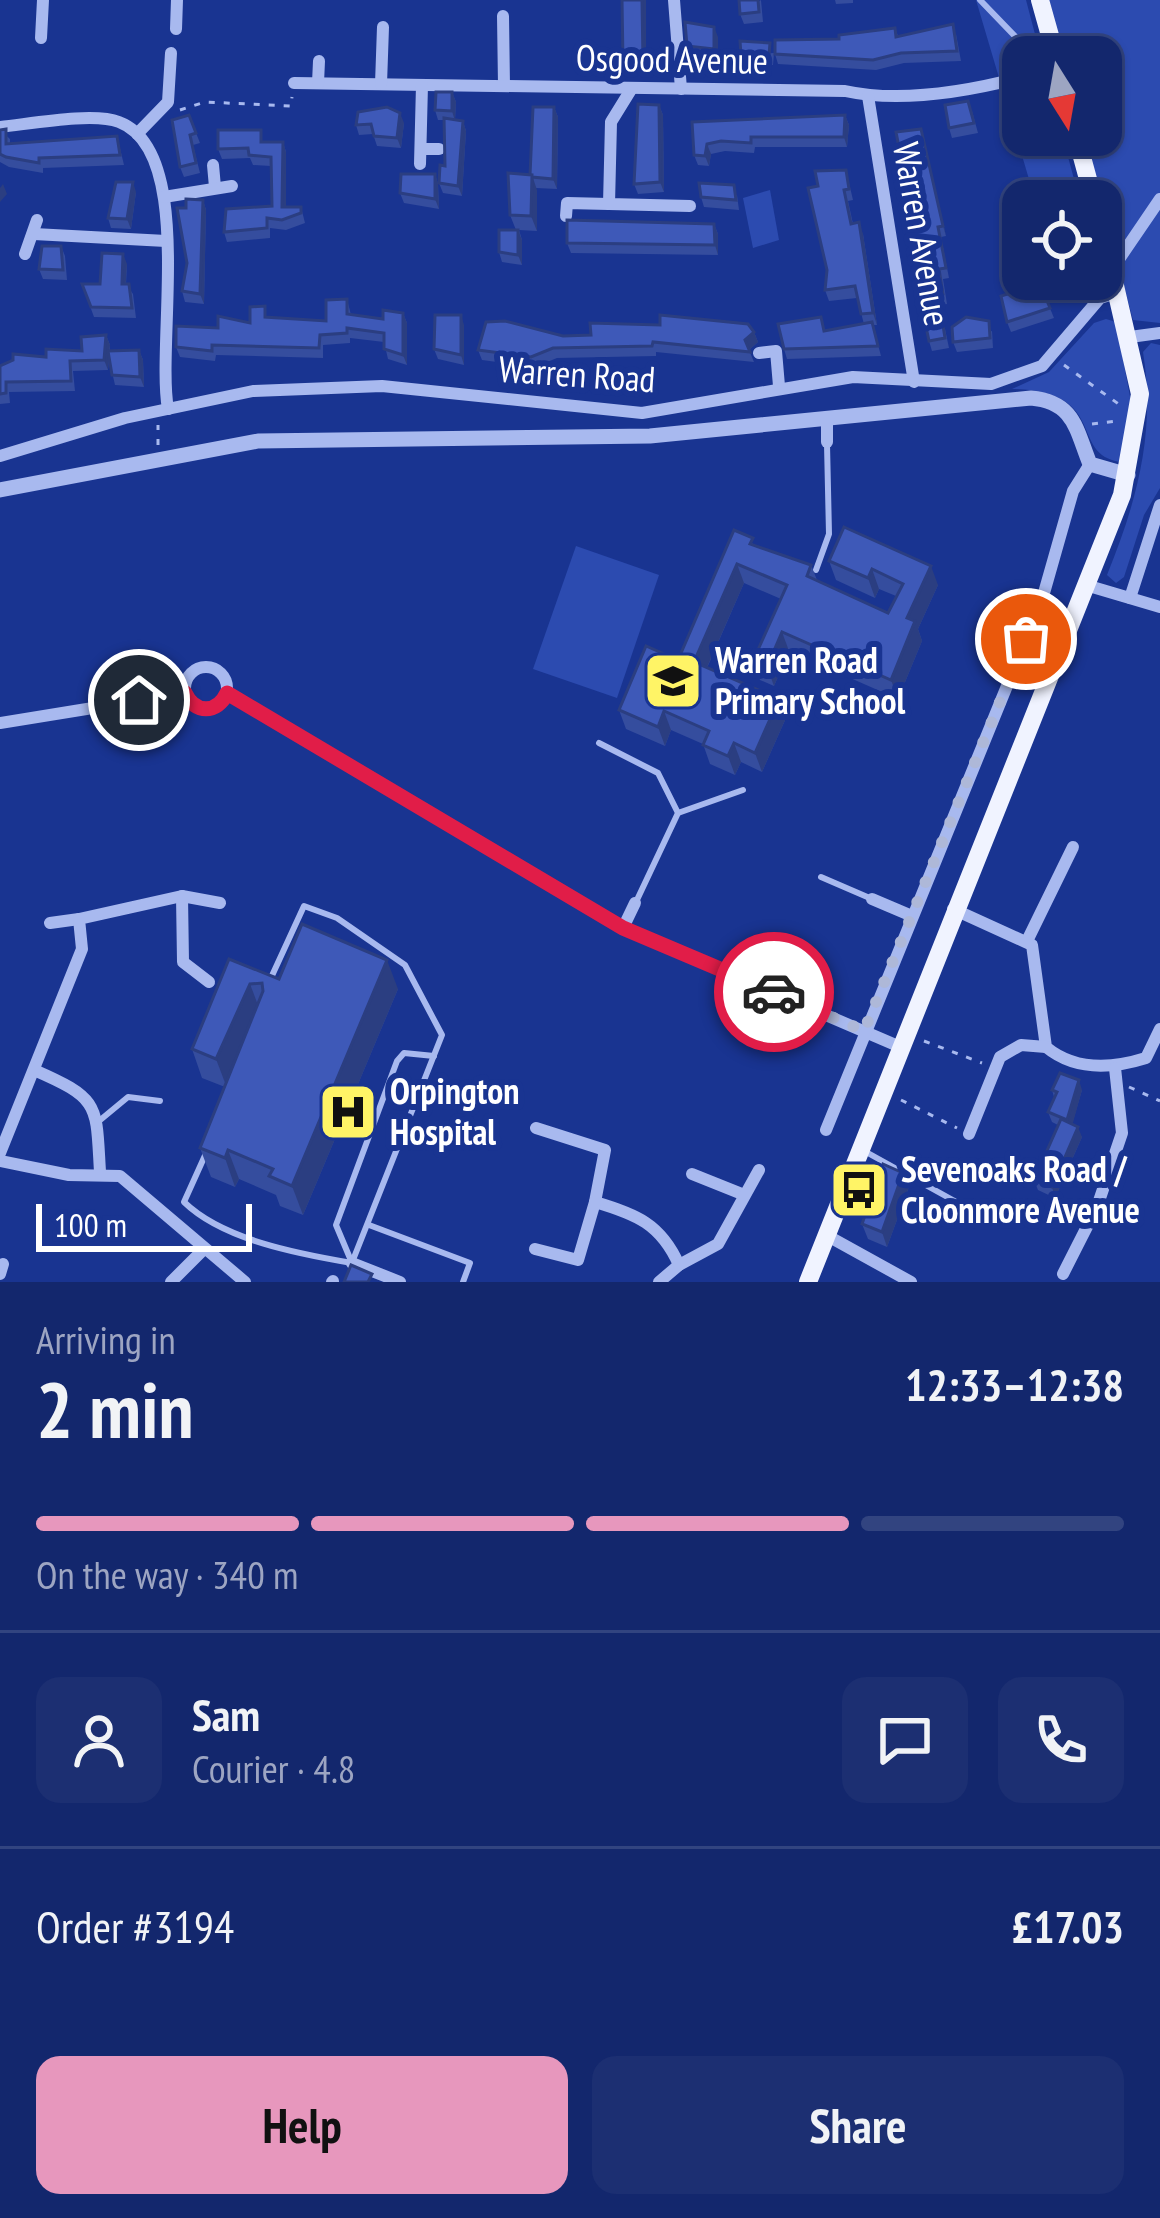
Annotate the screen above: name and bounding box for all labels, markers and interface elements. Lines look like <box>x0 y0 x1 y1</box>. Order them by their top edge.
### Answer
street label: Osgood Avenue <box>576 33 768 84</box>
north arrow <box>1002 36 1122 156</box>
map controls <box>1002 36 1122 300</box>
street label: Warren Avenue <box>883 138 962 329</box>
button: locate <box>1002 180 1122 300</box>
street label: Warren Road <box>497 345 657 402</box>
pin <box>975 588 1077 690</box>
icon: bag <box>993 606 1059 672</box>
place label: Warren Road Primary School <box>714 636 906 724</box>
pin <box>88 649 190 751</box>
school or university icon: Warren Road Primary School <box>642 650 704 712</box>
icon: home <box>106 667 172 733</box>
courier <box>714 932 834 1052</box>
icon: car <box>741 959 807 1025</box>
place label: Orpington Hospital <box>390 1067 519 1155</box>
hospital icon: Orpington Hospital <box>317 1081 379 1143</box>
place label: Sevenoaks Road / Cloonmore Avenue <box>901 1145 1140 1233</box>
bus stop icon: Sevenoaks Road / Cloonmore Avenue <box>828 1159 890 1221</box>
scale bar <box>36 1198 252 1251</box>
text: 100 m <box>54 1203 127 1246</box>
text: Arriving in <box>36 1314 176 1365</box>
text: 12:33–12:38 <box>905 1355 1124 1413</box>
text: 2 min <box>36 1359 194 1460</box>
text: On the way · 340 m <box>36 1549 298 1600</box>
button: person <box>36 1677 162 1803</box>
button: chat <box>842 1677 968 1803</box>
button: phone <box>998 1677 1124 1803</box>
text: Sam <box>192 1685 260 1743</box>
text: Courier · 4.8 <box>192 1743 355 1794</box>
text: Order #3194 <box>36 1897 234 1955</box>
text: £17.03 <box>1011 1897 1124 1955</box>
button: Help <box>36 2056 568 2194</box>
button: Share <box>592 2056 1124 2194</box>

